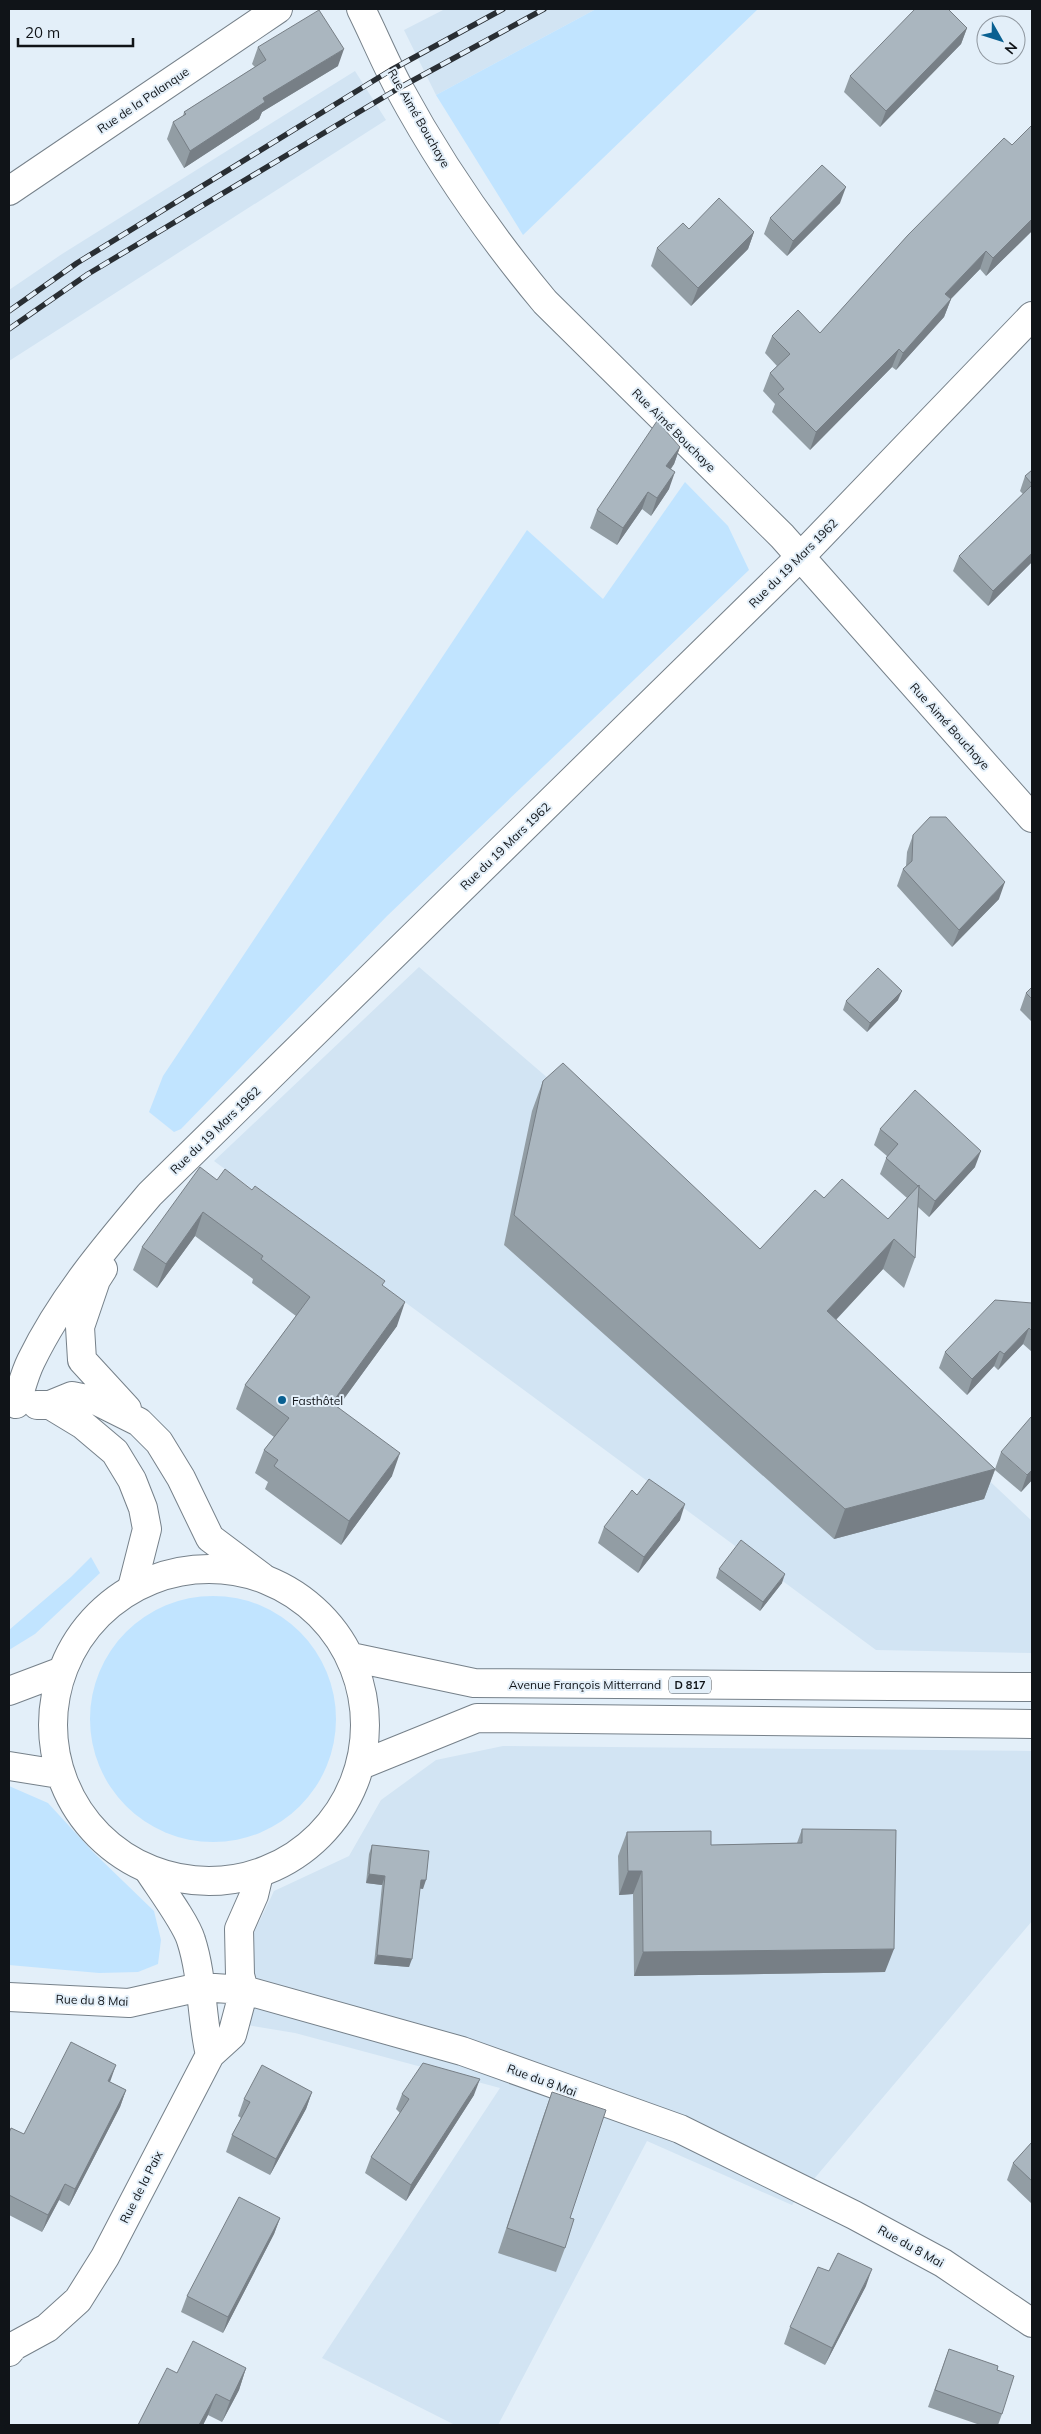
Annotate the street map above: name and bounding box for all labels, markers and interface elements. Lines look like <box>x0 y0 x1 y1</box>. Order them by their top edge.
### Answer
scale bar <box>18 15 132 47</box>
north arrow <box>976 15 1026 65</box>
text: 20 m <box>25 23 60 42</box>
text: N <box>1001 38 1021 58</box>
street label: Rue de la Palanque <box>94 64 192 136</box>
street label: Rue Aimé Bouchaye <box>385 66 453 170</box>
street label: Rue Aimé Bouchaye <box>629 385 719 475</box>
street label: Rue du 19 Mars 1962 <box>745 515 841 611</box>
street label: Rue Aimé Bouchaye <box>907 680 993 772</box>
street label: Rue du 19 Mars 1962 <box>457 799 553 893</box>
street label: Rue du 19 Mars 1962 <box>167 1083 263 1177</box>
place label: Fasthôtel <box>292 1393 343 1408</box>
marker: Fasthôtel <box>276 1394 288 1406</box>
road number: D 817 <box>669 1676 711 1694</box>
street label: Avenue François Mitterrand <box>509 1677 661 1692</box>
street label: Rue du 8 Mai <box>55 1991 129 2009</box>
street label: Rue du 8 Mai <box>505 2060 579 2100</box>
street label: Rue de la Paix <box>116 2148 166 2226</box>
street label: Rue du 8 Mai <box>876 2222 947 2270</box>

